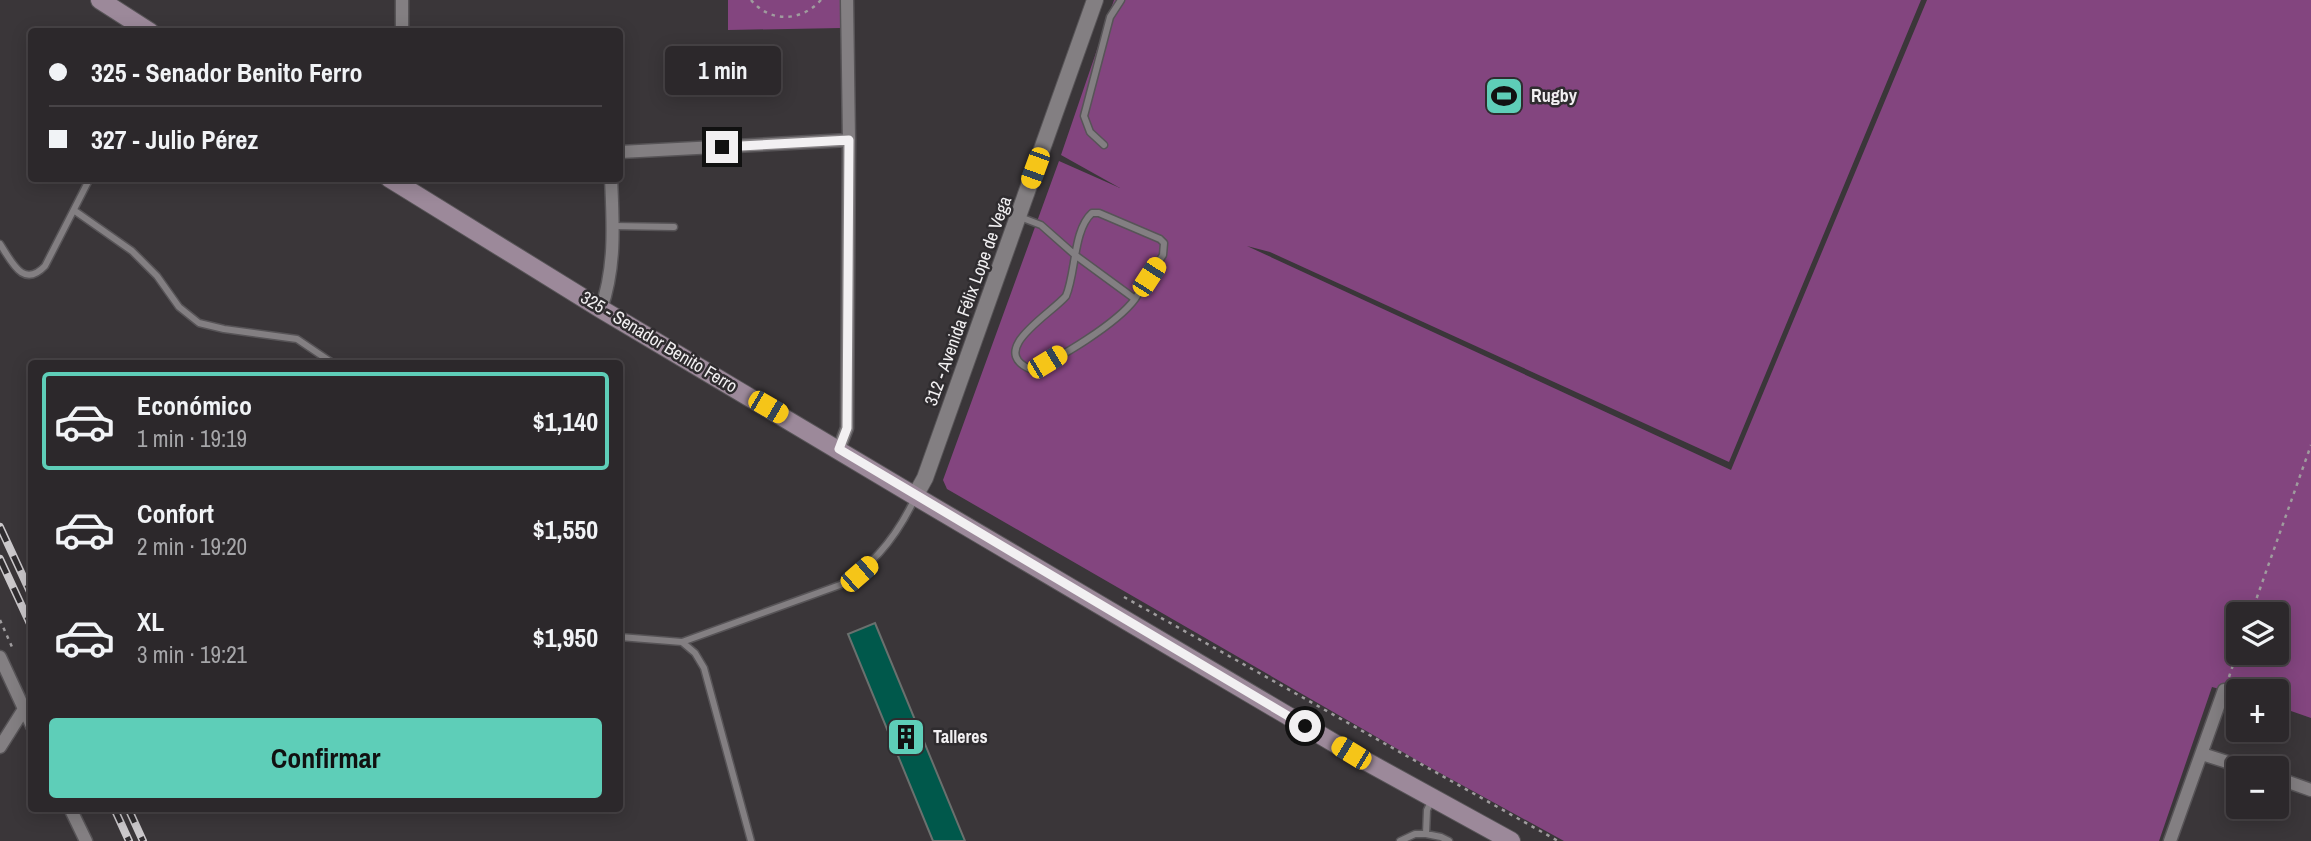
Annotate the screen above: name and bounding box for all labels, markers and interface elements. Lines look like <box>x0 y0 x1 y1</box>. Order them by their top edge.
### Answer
callout: 1 min <box>664 46 780 94</box>
text: 325 - Senador Benito Ferro <box>91 55 362 90</box>
text: 1 min <box>698 55 748 86</box>
sports icon: Rugby <box>1483 75 1525 117</box>
place label: Rugby <box>1531 83 1578 108</box>
text: 327 - Julio Pérez <box>91 122 258 157</box>
route end <box>706 131 738 163</box>
car <box>1018 145 1053 191</box>
street label: 312 - Avenida Félix Lope de Vega <box>918 193 1017 409</box>
car <box>1129 254 1170 300</box>
street label: 325 - Senador Benito Ferro <box>576 285 742 398</box>
car <box>1024 342 1071 382</box>
car <box>745 387 792 427</box>
text: Económico <box>137 388 252 423</box>
icon: car <box>53 390 116 453</box>
text: $1,140 <box>533 404 598 439</box>
text: 1 min · 19:19 <box>137 423 247 454</box>
text: Confort <box>137 496 214 531</box>
icon: car <box>53 498 116 561</box>
text: $1,550 <box>533 512 598 547</box>
text: 2 min · 19:20 <box>137 531 247 562</box>
car <box>837 552 882 596</box>
map controls <box>2226 602 2289 819</box>
button: layers <box>2226 602 2289 665</box>
text: XL <box>137 604 164 639</box>
icon: car <box>53 606 116 669</box>
text: $1,950 <box>533 620 598 655</box>
text: 3 min · 19:21 <box>137 639 247 670</box>
button: + <box>2226 679 2289 742</box>
route start <box>1289 710 1321 742</box>
building icon: Talleres <box>885 716 927 758</box>
button: Confirmar <box>49 718 602 798</box>
place label: Talleres <box>933 724 988 749</box>
car <box>1328 733 1375 773</box>
button: − <box>2226 756 2289 819</box>

